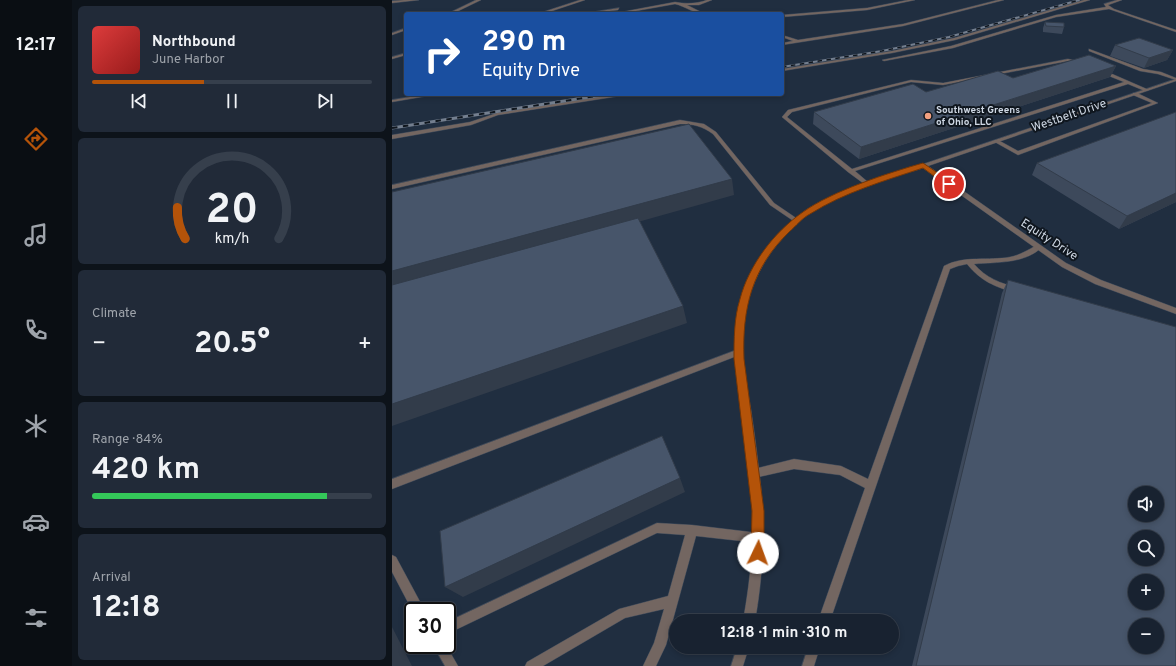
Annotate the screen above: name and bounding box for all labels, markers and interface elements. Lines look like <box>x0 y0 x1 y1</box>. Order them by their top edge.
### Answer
text: 290 m <box>482 25 566 61</box>
icon: right <box>416 28 468 80</box>
text: Northbound <box>152 33 236 52</box>
text: 12:17 <box>16 34 56 57</box>
text: June Harbor <box>152 52 225 68</box>
text: Equity Drive <box>482 60 580 83</box>
icon: previous <box>128 90 150 112</box>
icon: pause <box>221 90 243 112</box>
icon: next <box>314 90 336 112</box>
street label: Westbelt Drive <box>1029 96 1109 136</box>
place label: Southwest Greens of Ohio, LLC <box>936 104 1020 129</box>
marker: Southwest Greens of Ohio, LLC <box>923 111 933 121</box>
icon: directions <box>22 125 50 153</box>
pin <box>932 167 966 201</box>
icon: arrive <box>938 173 960 195</box>
text: 20 <box>206 185 258 238</box>
street label: Equity Drive <box>1017 216 1081 264</box>
icon: music <box>22 221 50 249</box>
text: km/h <box>215 230 249 248</box>
text: Climate <box>92 306 137 322</box>
icon: phone <box>22 316 50 344</box>
text: 20.5° <box>194 326 270 363</box>
text: − <box>92 331 106 358</box>
text: + <box>358 331 372 358</box>
icon: climate <box>22 412 50 440</box>
text: Range · 84% <box>92 432 163 448</box>
text: 420 km <box>92 452 200 489</box>
map controls <box>1128 486 1164 654</box>
button: sound <box>1128 486 1164 522</box>
icon: car <box>22 508 50 536</box>
button: search <box>1128 530 1164 566</box>
position arrow <box>737 532 779 574</box>
text: Arrival <box>92 570 131 586</box>
button: + <box>1128 574 1164 610</box>
text: 12:18 <box>92 590 161 627</box>
speed limit sign: 30 <box>404 602 456 654</box>
icon: filters <box>22 604 50 632</box>
button: − <box>1128 618 1164 654</box>
text: 12:18 · 1 min · 310 m <box>721 624 847 643</box>

